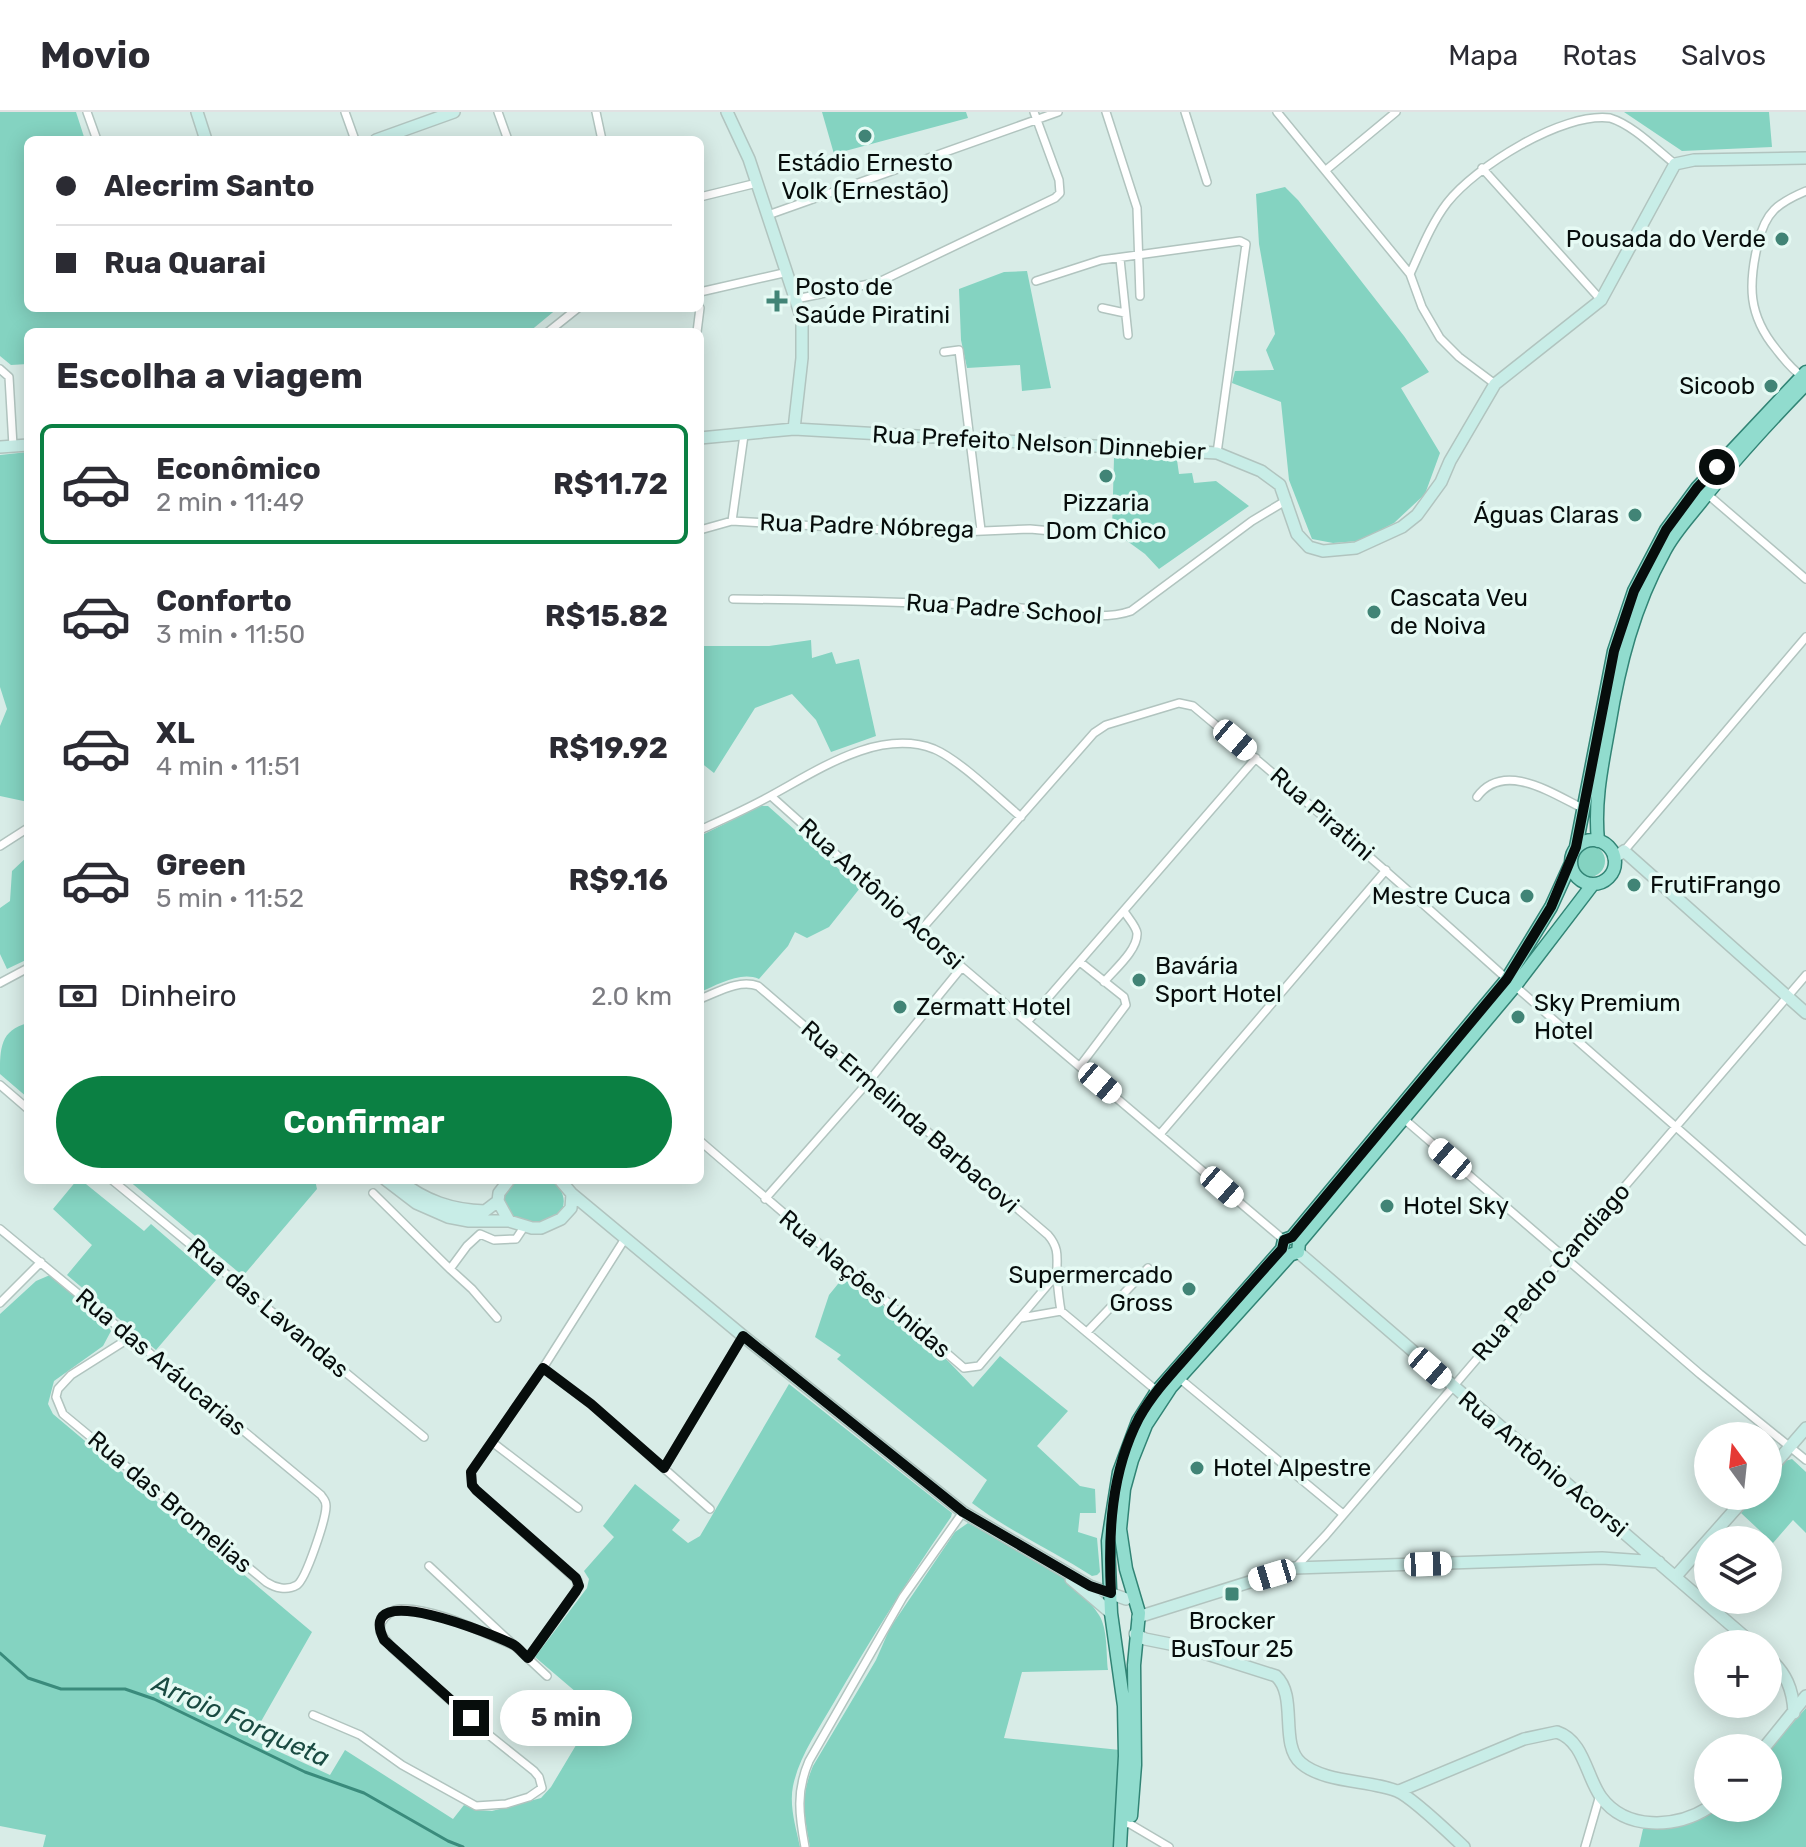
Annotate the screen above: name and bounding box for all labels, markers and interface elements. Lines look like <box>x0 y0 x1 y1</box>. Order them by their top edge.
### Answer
text: Movio <box>40 32 151 78</box>
text: Mapa <box>1448 39 1518 72</box>
text: Rotas <box>1562 39 1637 72</box>
text: Salvos <box>1681 39 1766 72</box>
marker: Estádio Ernesto Volk (Ernestão) <box>856 127 874 145</box>
place label: Estádio Ernesto Volk (Ernestão) <box>777 149 953 205</box>
text: Alecrim Santo <box>104 168 315 204</box>
place label: Pousada do Verde <box>1566 225 1766 253</box>
marker: Pousada do Verde <box>1773 230 1791 248</box>
text: Rua Quarai <box>104 245 266 281</box>
place label: Posto de Saúde Piratini <box>795 273 950 329</box>
marker: Posto de Saúde Piratini <box>766 290 788 312</box>
text: Escolha a viagem <box>56 354 363 397</box>
place label: Sicoob <box>1679 372 1755 400</box>
marker: Sicoob <box>1762 377 1780 395</box>
street label: Rua Prefeito Nelson Dinnebier <box>871 420 1207 466</box>
icon: car <box>60 448 132 520</box>
route start <box>1699 449 1735 485</box>
text: Econômico <box>156 451 321 487</box>
text: R$11.72 <box>553 466 668 502</box>
marker: Pizzaria Dom Chico <box>1097 467 1115 485</box>
text: 2 min · 11:49 <box>156 487 304 518</box>
place label: Pizzaria Dom Chico <box>1046 489 1166 545</box>
place label: Águas Claras <box>1473 501 1619 529</box>
marker: Águas Claras <box>1626 506 1644 524</box>
street label: Rua Padre Nóbrega <box>759 508 975 544</box>
icon: car <box>60 580 132 652</box>
text: Conforto <box>156 583 292 619</box>
place label: Cascata Veu de Noiva <box>1390 584 1528 640</box>
street label: Rua Padre School <box>905 588 1103 630</box>
text: R$15.82 <box>545 598 668 634</box>
marker: Cascata Veu de Noiva <box>1365 603 1383 621</box>
text: 3 min · 11:50 <box>156 619 305 650</box>
icon: car <box>60 712 132 784</box>
text: XL <box>156 715 195 751</box>
car <box>1209 715 1261 765</box>
text: R$19.92 <box>549 730 668 766</box>
text: 4 min · 11:51 <box>156 751 300 782</box>
street label: Rua Piratini <box>1264 761 1380 867</box>
street label: Rua Antônio Acorsi <box>793 813 969 975</box>
icon: car <box>60 844 132 916</box>
text: Green <box>156 847 246 883</box>
text: R$9.16 <box>569 862 668 898</box>
place label: FrutiFrango <box>1650 871 1781 899</box>
marker: FrutiFrango <box>1625 876 1643 894</box>
place label: Mestre Cuca <box>1372 882 1511 910</box>
text: 5 min · 11:52 <box>156 883 304 914</box>
marker: Mestre Cuca <box>1518 887 1536 905</box>
place label: Bavária Sport Hotel <box>1155 952 1282 1008</box>
marker: Bavária Sport Hotel <box>1130 971 1148 989</box>
icon: cash <box>56 974 100 1018</box>
text: Dinheiro <box>120 978 237 1014</box>
text: 2.0 km <box>591 981 672 1012</box>
place label: Sky Premium Hotel <box>1534 989 1680 1045</box>
place label: Zermatt Hotel <box>916 993 1071 1021</box>
marker: Zermatt Hotel <box>891 998 909 1016</box>
marker: Sky Premium Hotel <box>1509 1008 1527 1026</box>
street label: Rua Ermelinda Barbacovi <box>796 1015 1024 1219</box>
car <box>1074 1058 1126 1108</box>
button: Confirmar <box>56 1076 672 1168</box>
car <box>1424 1134 1476 1184</box>
car <box>1196 1162 1248 1212</box>
street label: Rua Pedro Candiago <box>1466 1178 1636 1366</box>
place label: Hotel Sky <box>1403 1192 1509 1220</box>
marker: Hotel Sky <box>1378 1197 1396 1215</box>
street label: Rua Nações Unidas <box>774 1204 956 1364</box>
street label: Rua das Lavandas <box>182 1232 354 1384</box>
place label: Supermercado Gross <box>1009 1261 1173 1317</box>
marker: Supermercado Gross <box>1180 1280 1198 1298</box>
street label: Rua das Aráucarias <box>70 1283 252 1441</box>
car <box>1404 1343 1456 1393</box>
street label: Rua Antônio Acorsi <box>1453 1385 1633 1543</box>
north arrow <box>1694 1422 1782 1510</box>
map controls <box>1694 1422 1782 1822</box>
street label: Rua das Bromelias <box>82 1425 258 1579</box>
place label: Hotel Alpestre <box>1213 1454 1371 1482</box>
marker: Hotel Alpestre <box>1188 1459 1206 1477</box>
button: layers <box>1694 1526 1782 1614</box>
car <box>1404 1551 1452 1577</box>
car <box>1246 1557 1298 1593</box>
marker: Brocker BusTour 25 <box>1223 1585 1241 1603</box>
place label: Brocker BusTour 25 <box>1170 1607 1294 1663</box>
button: + <box>1694 1630 1782 1718</box>
water label: Arroio Forqueta <box>146 1667 334 1774</box>
callout: 5 min <box>499 1690 631 1746</box>
route end <box>453 1700 489 1736</box>
text: 5 min <box>531 1702 601 1733</box>
button: − <box>1694 1734 1782 1822</box>

